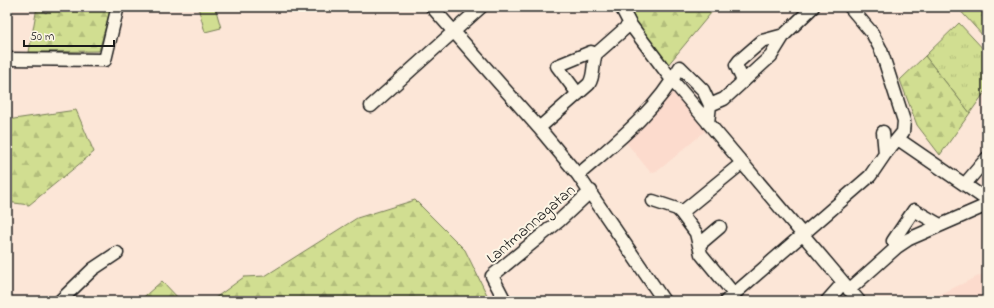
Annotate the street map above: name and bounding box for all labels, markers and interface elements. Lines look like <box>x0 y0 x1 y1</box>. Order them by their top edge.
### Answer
scale bar <box>24 22 114 48</box>
text: 50 m <box>30 28 54 46</box>
street label: Lantmannagatan <box>482 179 581 270</box>

